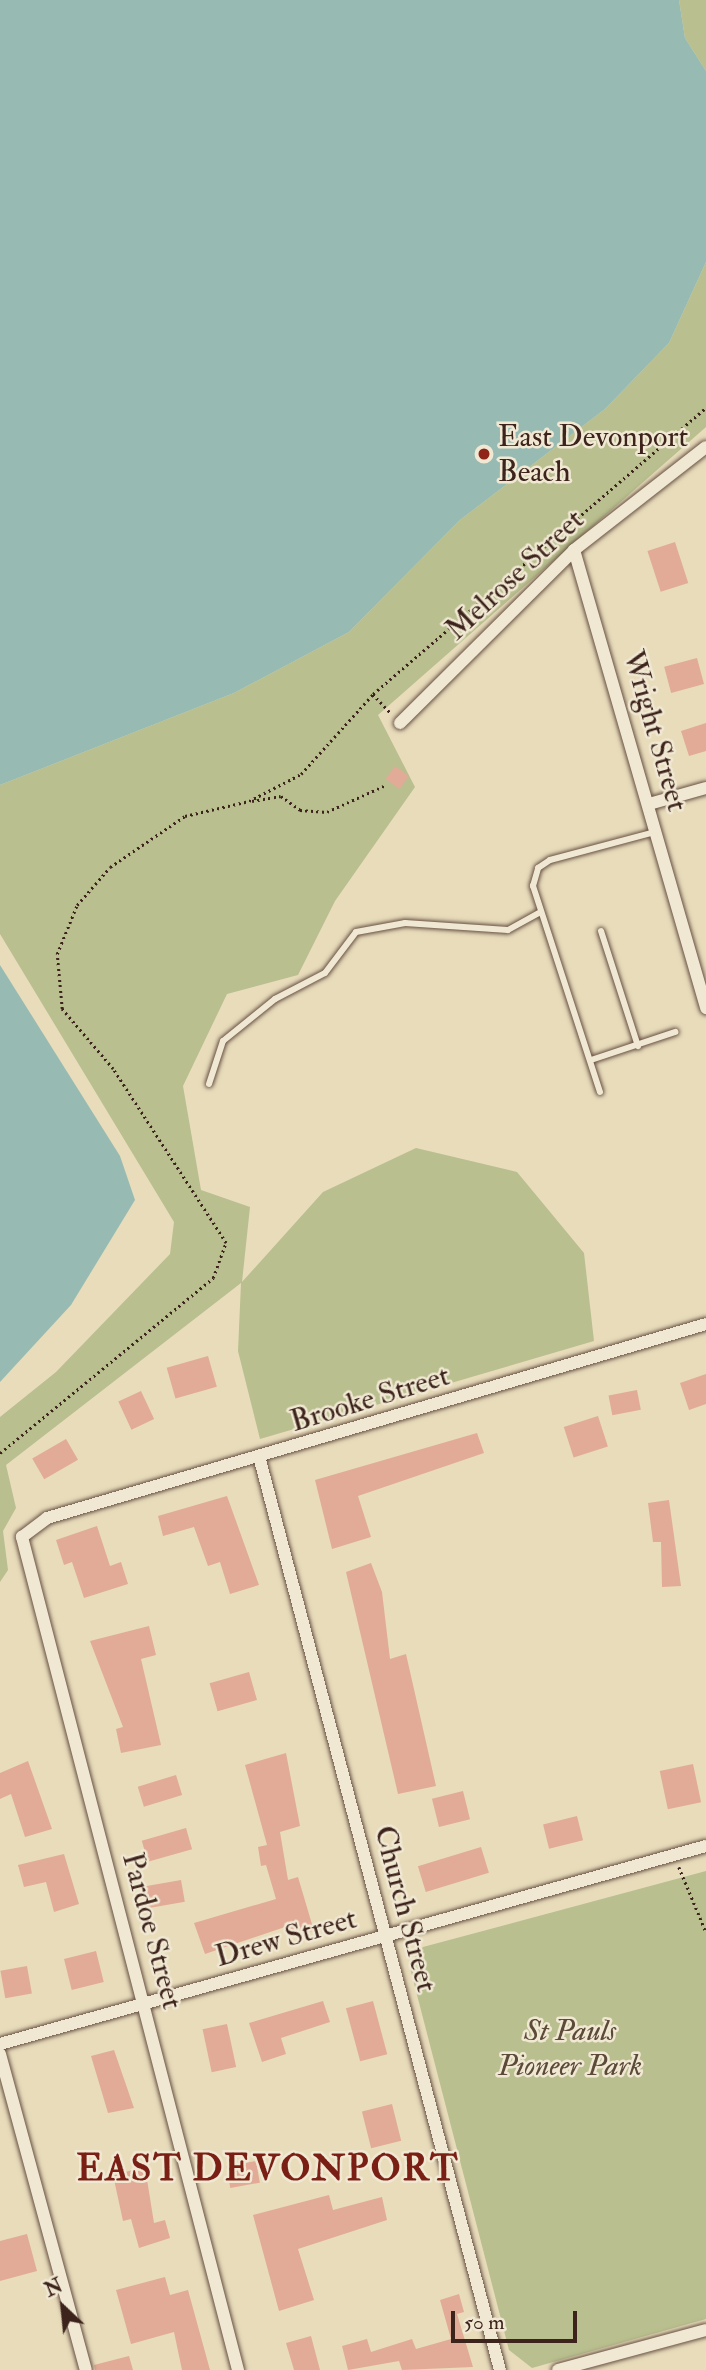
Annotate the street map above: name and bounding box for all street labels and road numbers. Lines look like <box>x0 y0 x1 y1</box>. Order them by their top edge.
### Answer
street label: Melrose Street <box>438 502 592 648</box>
street label: Wright Street <box>615 646 695 816</box>
street label: Brooke Street <box>286 1358 454 1440</box>
street label: Church Street <box>366 1822 444 1996</box>
street label: Pardoe Street <box>114 1849 190 2013</box>
street label: Drew Street <box>211 1901 361 1975</box>

